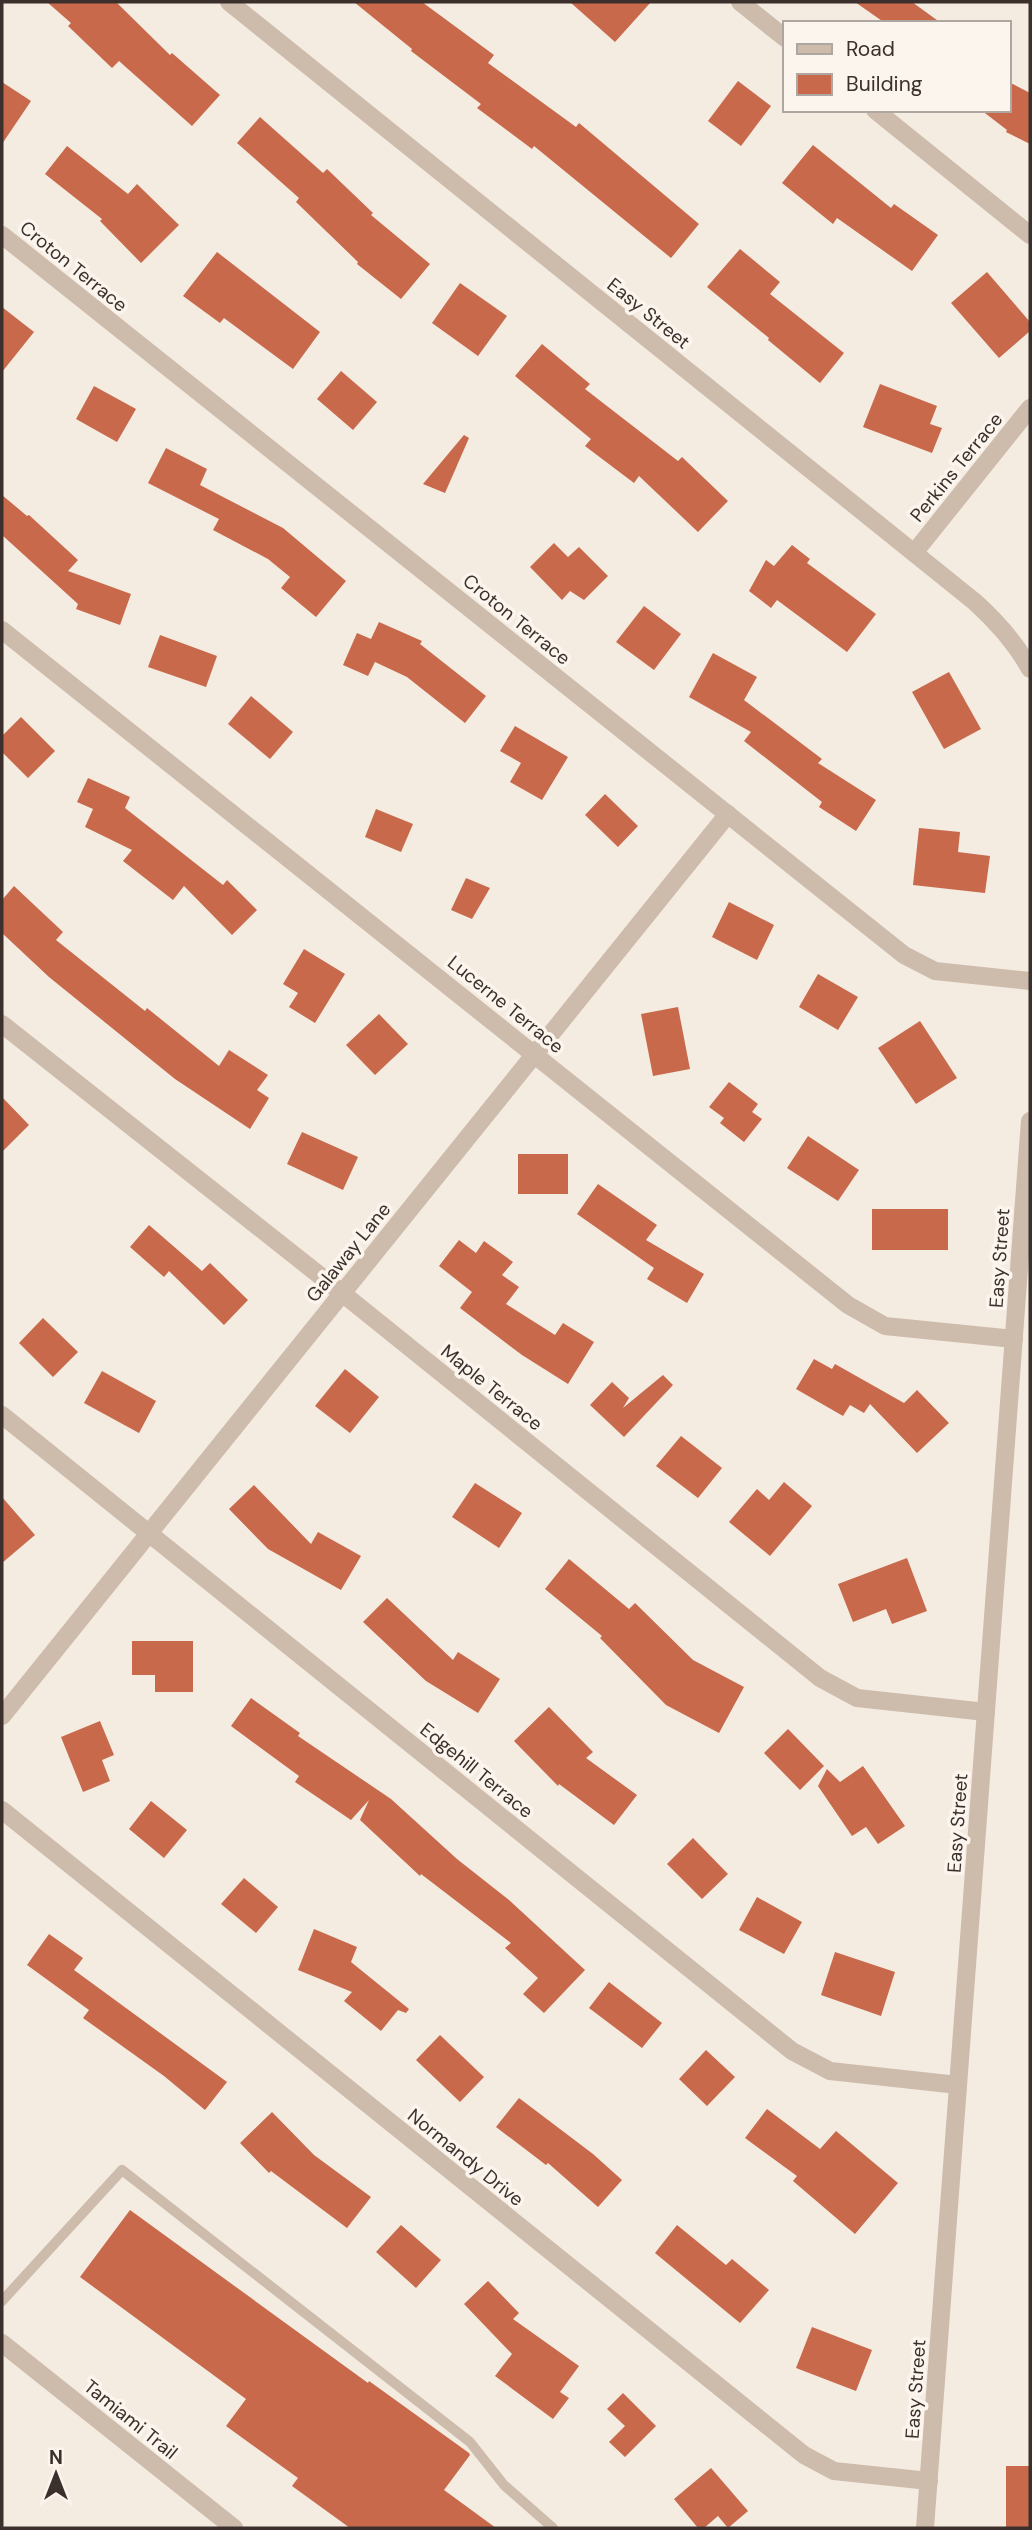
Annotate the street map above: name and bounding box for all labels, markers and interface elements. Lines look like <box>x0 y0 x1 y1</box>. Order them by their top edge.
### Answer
legend <box>783 21 1011 112</box>
text: Road <box>846 35 895 63</box>
text: Building <box>846 70 923 98</box>
street label: Croton Terrace <box>15 215 133 317</box>
street label: Easy Street <box>602 272 695 354</box>
street label: Perkins Terrace <box>905 407 1008 527</box>
street label: Croton Terrace <box>458 568 576 670</box>
street label: Lucerne Terrace <box>443 950 569 1059</box>
street label: Galaway Lane <box>301 1197 396 1307</box>
street label: Easy Street <box>984 1207 1015 1309</box>
street label: Maple Terrace <box>436 1339 548 1436</box>
street label: Edgehill Terrace <box>415 1717 538 1824</box>
street label: Easy Street <box>942 1772 973 1874</box>
street label: Normandy Drive <box>403 2103 529 2212</box>
street label: Easy Street <box>900 2338 931 2440</box>
street label: Tamiami Trail <box>79 2374 183 2465</box>
north arrow <box>21 2439 91 2509</box>
text: N <box>49 2445 63 2470</box>

